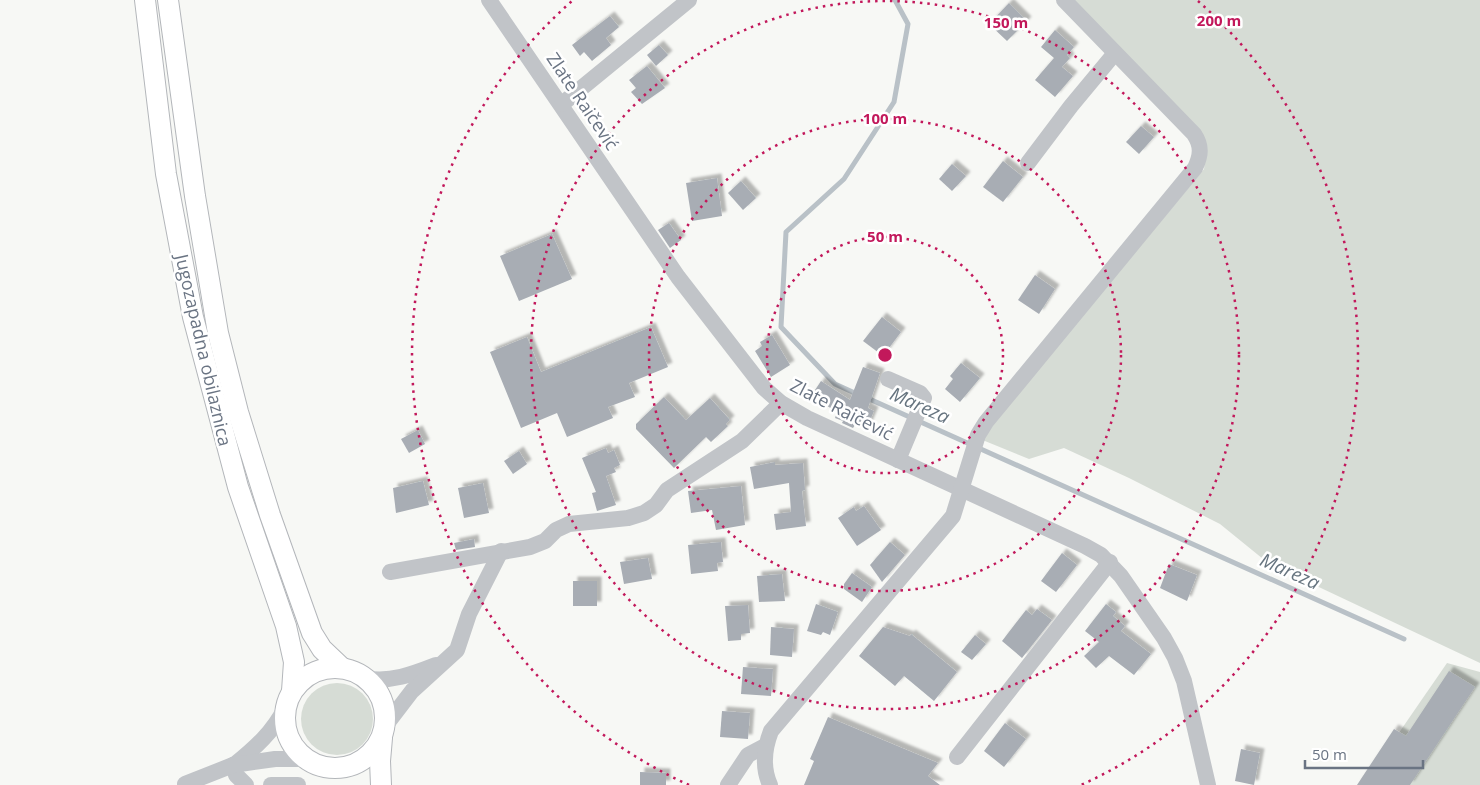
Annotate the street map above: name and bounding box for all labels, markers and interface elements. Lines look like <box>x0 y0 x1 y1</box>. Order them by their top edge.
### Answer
text: 200 m <box>1197 10 1241 30</box>
text: 150 m <box>984 12 1028 32</box>
street label: Zlate Raičević <box>542 48 625 155</box>
text: 100 m <box>863 108 907 128</box>
text: 50 m <box>867 226 903 246</box>
street label: Jugozapadna obilaznica <box>170 250 238 448</box>
centre of rings <box>876 346 894 364</box>
street label: Zlate Raičević <box>786 373 898 445</box>
water label: Mareza <box>886 380 954 430</box>
water label: Mareza <box>1256 546 1324 596</box>
scale bar <box>1305 738 1422 770</box>
text: 50 m <box>1312 744 1347 764</box>

